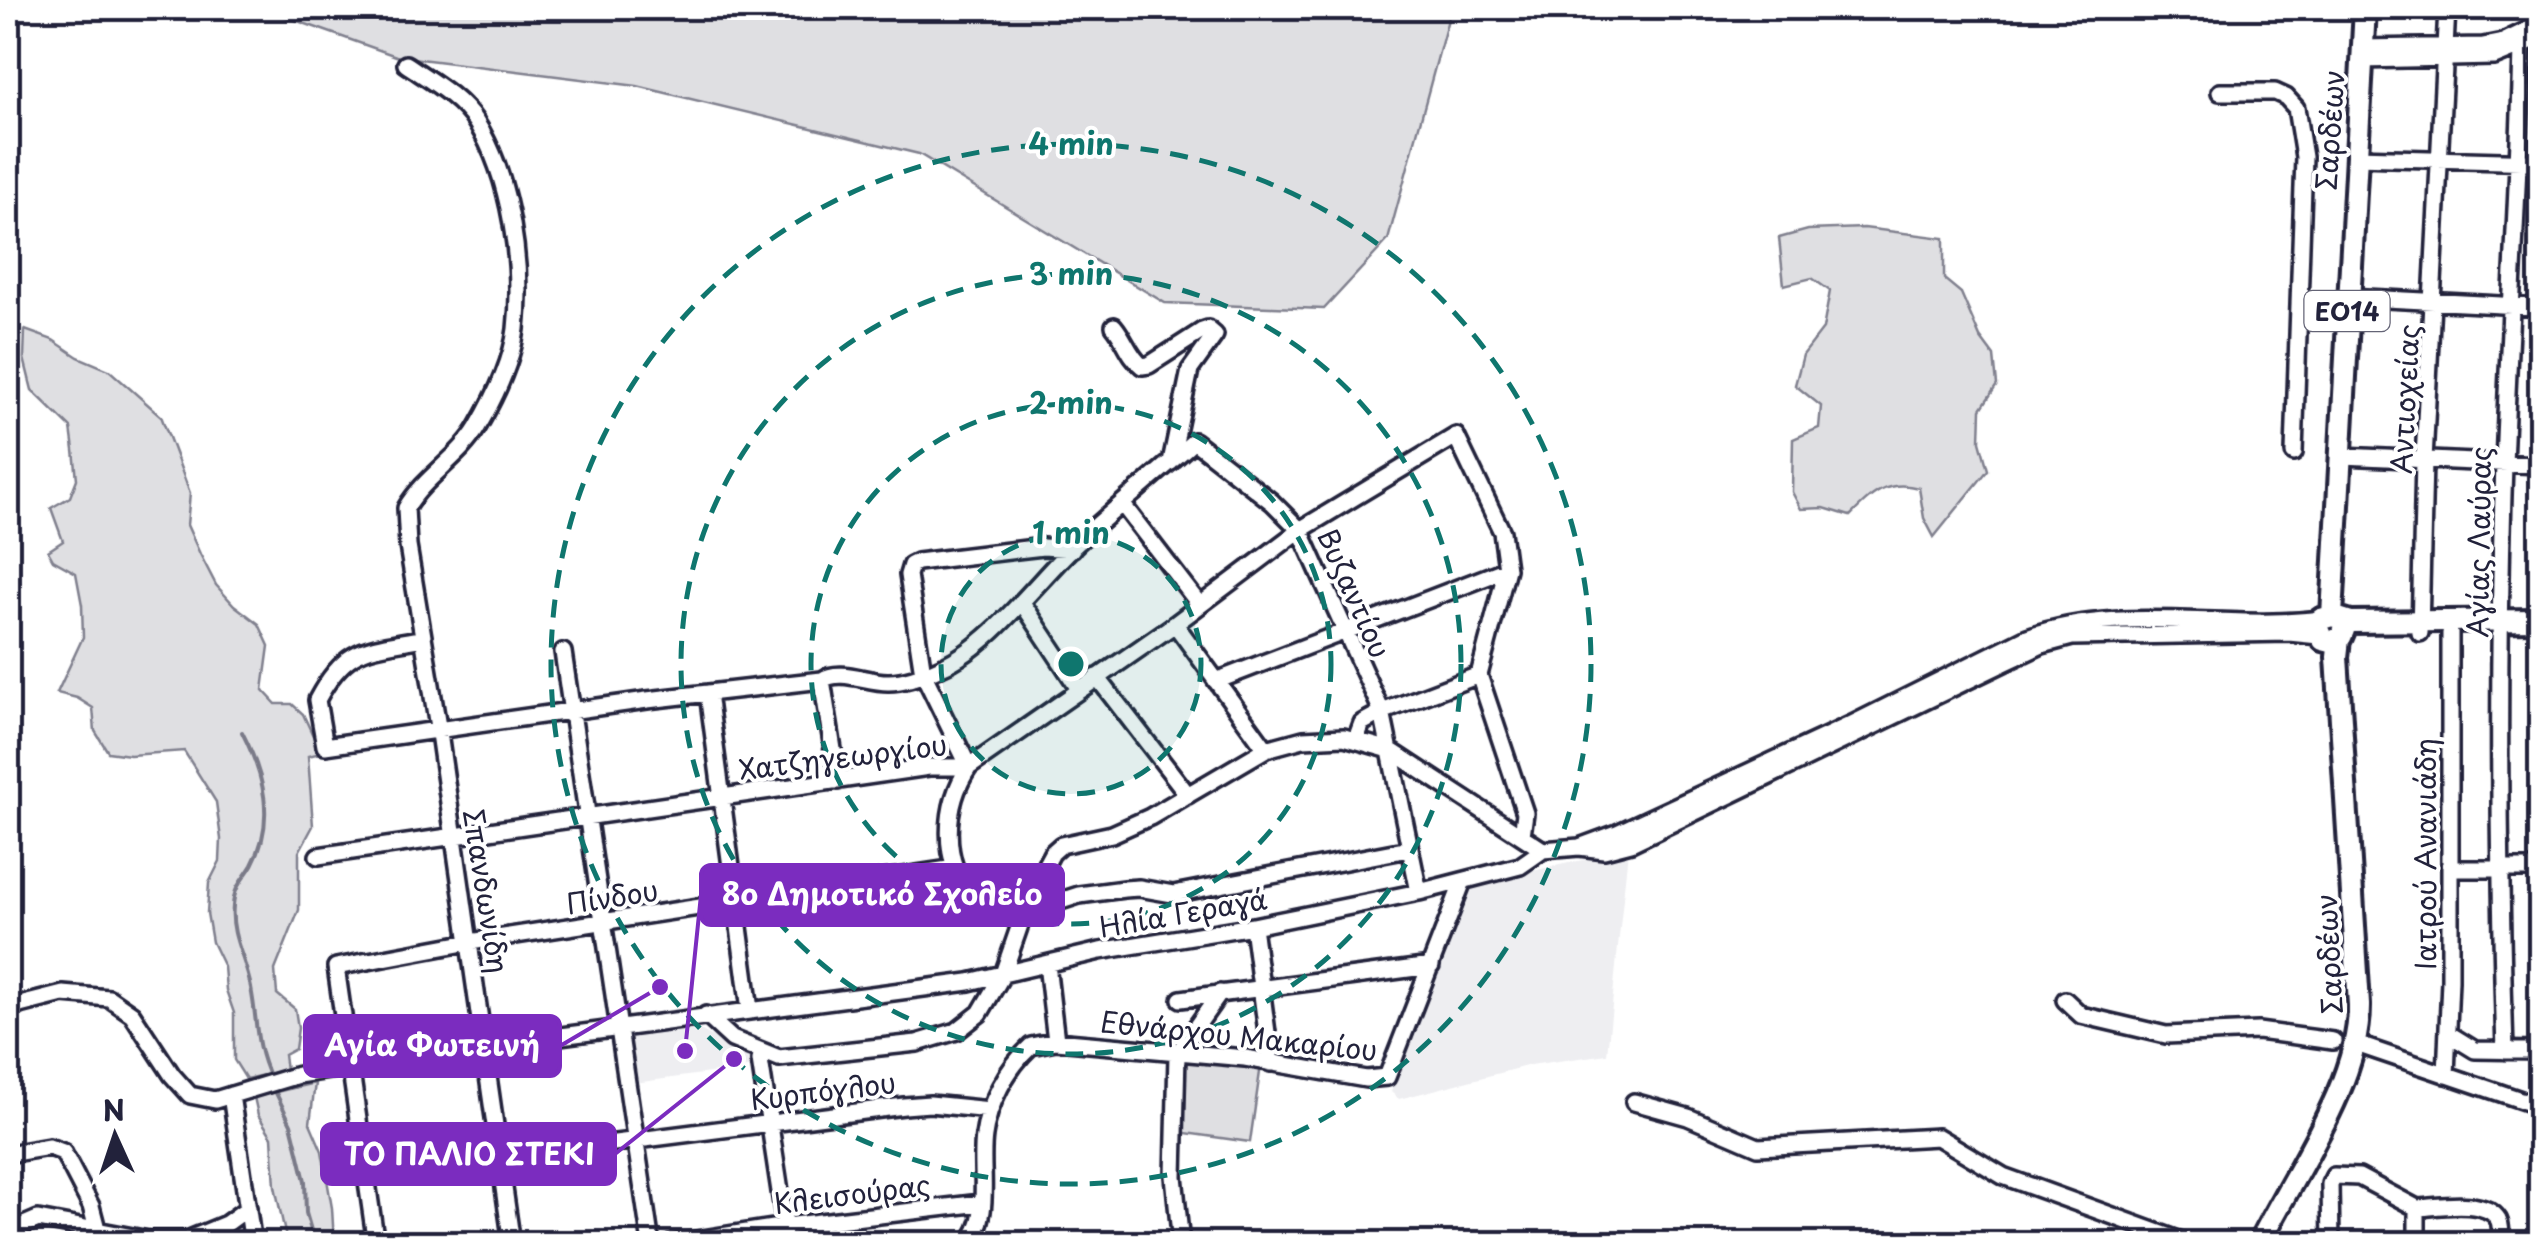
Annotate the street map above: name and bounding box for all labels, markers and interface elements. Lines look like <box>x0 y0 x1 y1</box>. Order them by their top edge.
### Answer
street label: Σαρδέων <box>2303 68 2355 192</box>
text: 4 min <box>1028 120 1114 165</box>
text: 3 min <box>1029 250 1113 295</box>
road number: ΕΟ14 <box>2304 291 2390 331</box>
street label: Αντιοχείας <box>2379 323 2429 475</box>
text: 2 min <box>1029 379 1113 424</box>
street label: Αγίας Λαύρας <box>2455 446 2501 638</box>
text: 1 min <box>1032 509 1110 554</box>
street label: Βυζαντίου <box>1307 522 1403 664</box>
centre of rings <box>1053 646 1089 682</box>
street label: Χατζηγεωργίου <box>737 722 949 790</box>
street label: Ιατρού Ανανιάδη <box>2403 738 2446 970</box>
street label: Σπανδωνίδη <box>453 806 521 976</box>
callout: 8ο Δημοτικό Σχολείο <box>701 865 1063 925</box>
street label: Πίνδου <box>563 868 661 924</box>
text: 8ο Δημοτικό Σχολείο <box>722 870 1042 915</box>
street label: Ηλία Γεραγά <box>1096 876 1270 948</box>
street label: Σαρδέων <box>2303 893 2353 1015</box>
street label: Εθνάρχου Μακαρίου <box>1098 999 1380 1071</box>
callout: Αγία Φωτεινή <box>305 1016 560 1076</box>
text: Αγία Φωτεινή <box>323 1021 540 1066</box>
street label: Κυρπόγλου <box>748 1060 898 1120</box>
north arrow <box>65 1086 165 1186</box>
text: N <box>101 1087 126 1132</box>
callout: ΤΟ ΠΑΛΙΟ ΣΤΕΚΙ <box>322 1124 615 1184</box>
text: ΤΟ ΠΑΛΙΟ ΣΤΕΚΙ <box>343 1130 595 1175</box>
street label: Κλεισούρας <box>771 1162 933 1224</box>

